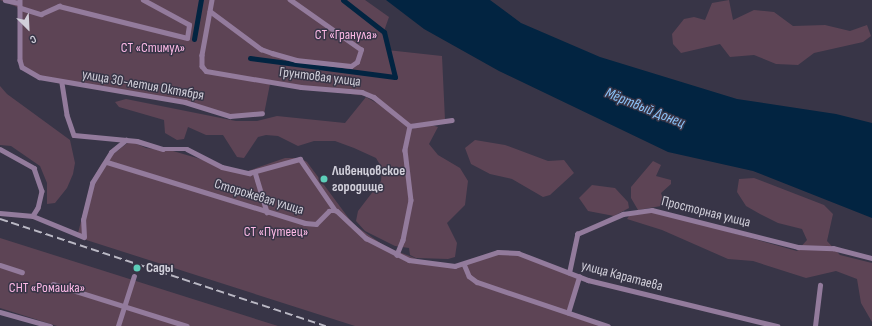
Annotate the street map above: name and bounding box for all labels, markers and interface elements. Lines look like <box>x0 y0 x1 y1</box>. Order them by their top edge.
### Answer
north arrow <box>8 8 48 48</box>
park label: СТ «Гранула» <box>315 27 377 43</box>
text: С <box>28 32 38 47</box>
park label: СТ «Стимул» <box>121 40 185 56</box>
street label: Грунтовая улица <box>278 64 362 90</box>
street label: улица 30-летия Октября <box>81 66 205 104</box>
water label: Мёртвый Донец <box>602 84 688 132</box>
place label: Ливенцовское городище <box>332 163 405 196</box>
marker: Ливенцовское городище <box>319 174 329 184</box>
street label: Сторожевая улица <box>212 175 306 219</box>
street label: Просторная улица <box>660 193 752 231</box>
park label: СТ «Путеец» <box>244 224 308 240</box>
street label: улица Каратаева <box>579 257 665 295</box>
place label: Сады <box>146 260 173 276</box>
marker: Сады <box>131 262 143 274</box>
park label: СНТ «Ромашка» <box>9 280 85 296</box>

